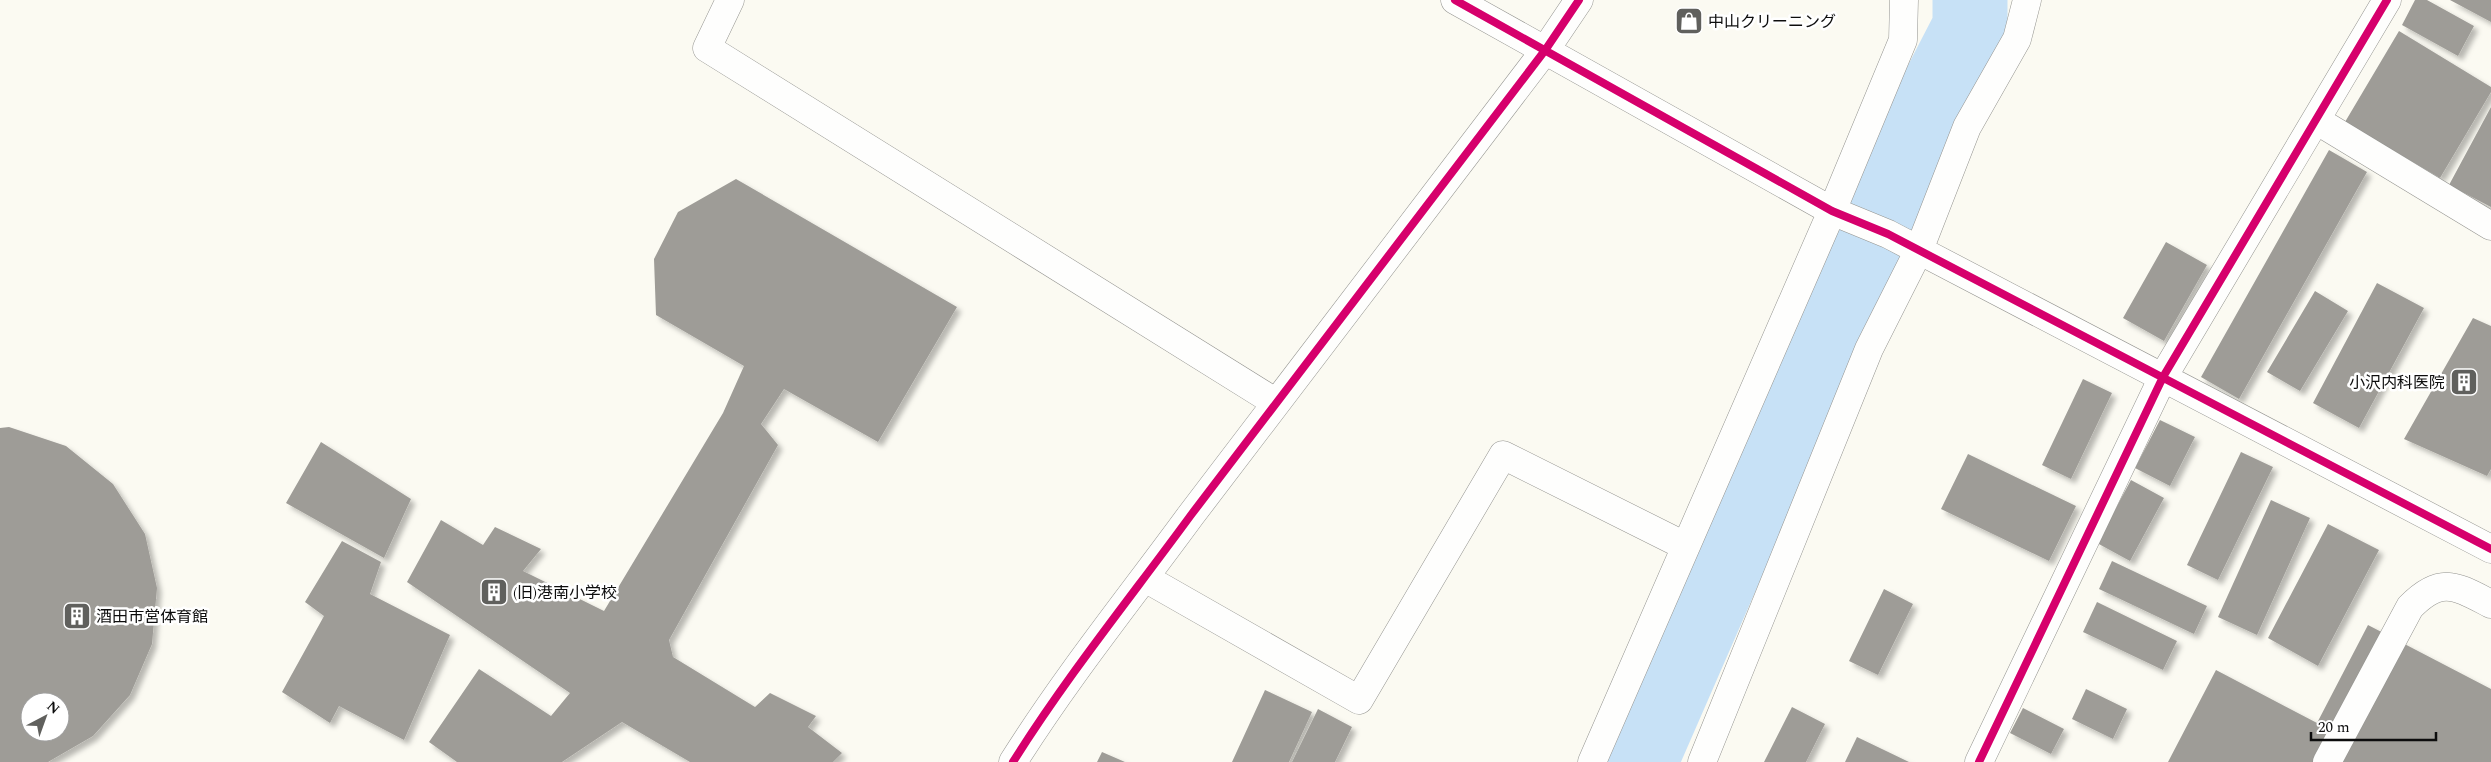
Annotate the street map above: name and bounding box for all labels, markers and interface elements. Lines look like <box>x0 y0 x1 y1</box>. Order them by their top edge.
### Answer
shop icon: 中山クリーニング <box>1674 6 1704 36</box>
place label: 中山クリーニング <box>1708 10 1836 34</box>
building icon: 小沢内科医院 <box>2449 367 2479 397</box>
place label: 小沢内科医院 <box>2349 371 2445 395</box>
building icon: (旧)港南小学校 <box>479 577 509 607</box>
place label: (旧)港南小学校 <box>513 581 617 605</box>
building icon: 酒田市営体育館 <box>62 601 92 631</box>
place label: 酒田市営体育館 <box>96 605 208 629</box>
north arrow <box>20 692 70 742</box>
text: N <box>42 696 64 719</box>
scale bar <box>2311 710 2436 742</box>
text: 20 m <box>2318 716 2350 739</box>

